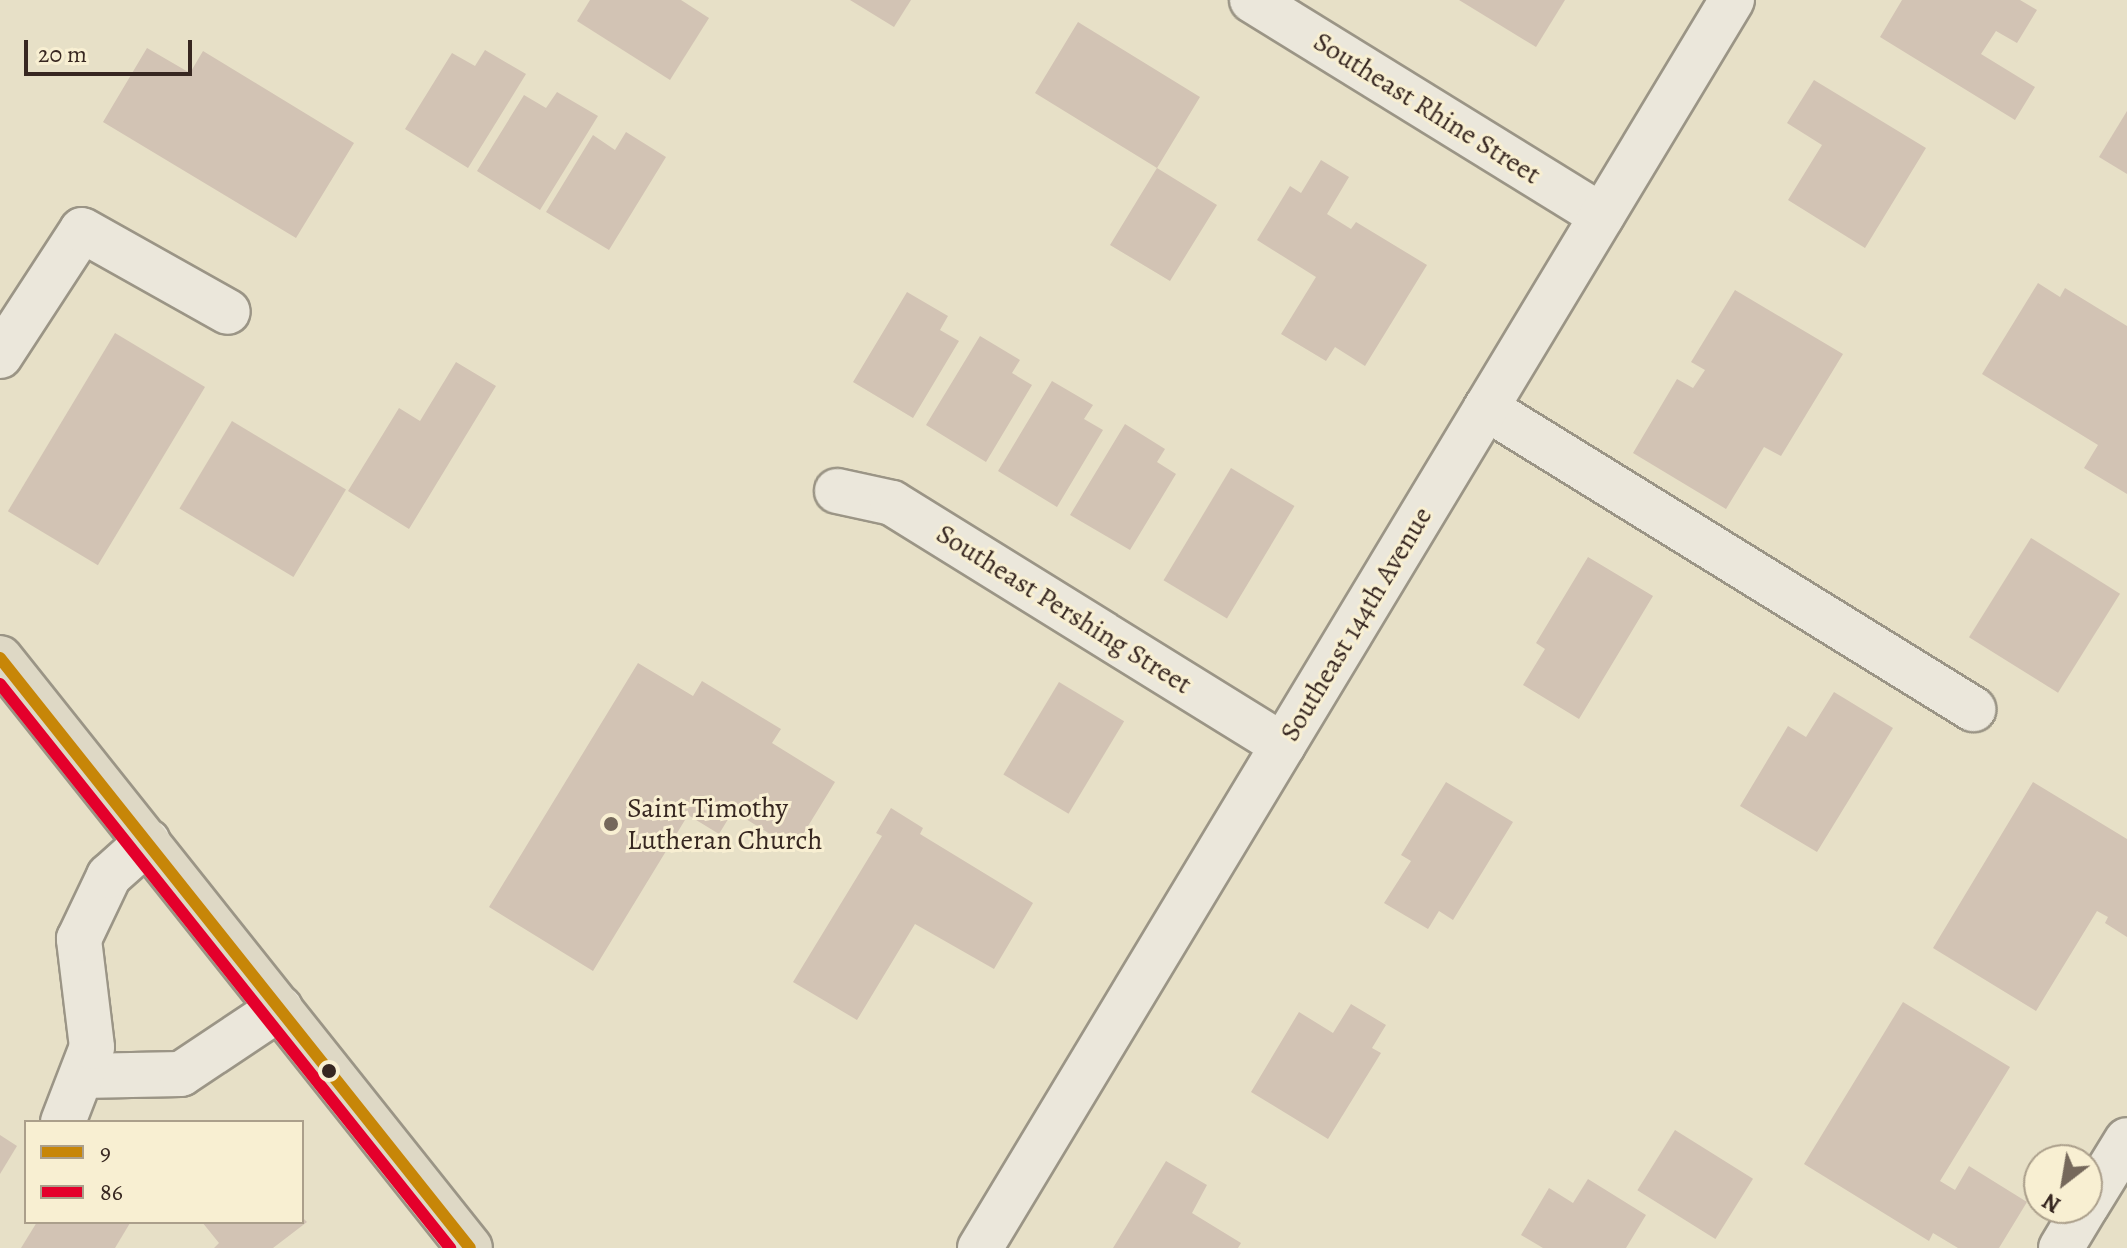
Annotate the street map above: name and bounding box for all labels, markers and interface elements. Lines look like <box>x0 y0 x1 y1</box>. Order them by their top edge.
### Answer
scale bar <box>28 24 196 74</box>
street label: Southeast Rhine Street <box>1307 25 1547 191</box>
text: 20 m <box>38 38 87 70</box>
street label: Southeast 144th Avenue <box>1273 501 1439 747</box>
street label: Southeast Pershing Street <box>930 517 1198 701</box>
place label: Saint Timothy Lutheran Church <box>627 791 822 857</box>
marker: Saint Timothy Lutheran Church <box>602 815 620 833</box>
unlabelled marker <box>321 1063 337 1079</box>
legend <box>24 1120 304 1224</box>
text: 9 <box>100 1136 111 1168</box>
north arrow <box>2023 1144 2103 1224</box>
text: 86 <box>100 1176 123 1208</box>
text: N <box>2037 1186 2066 1220</box>

